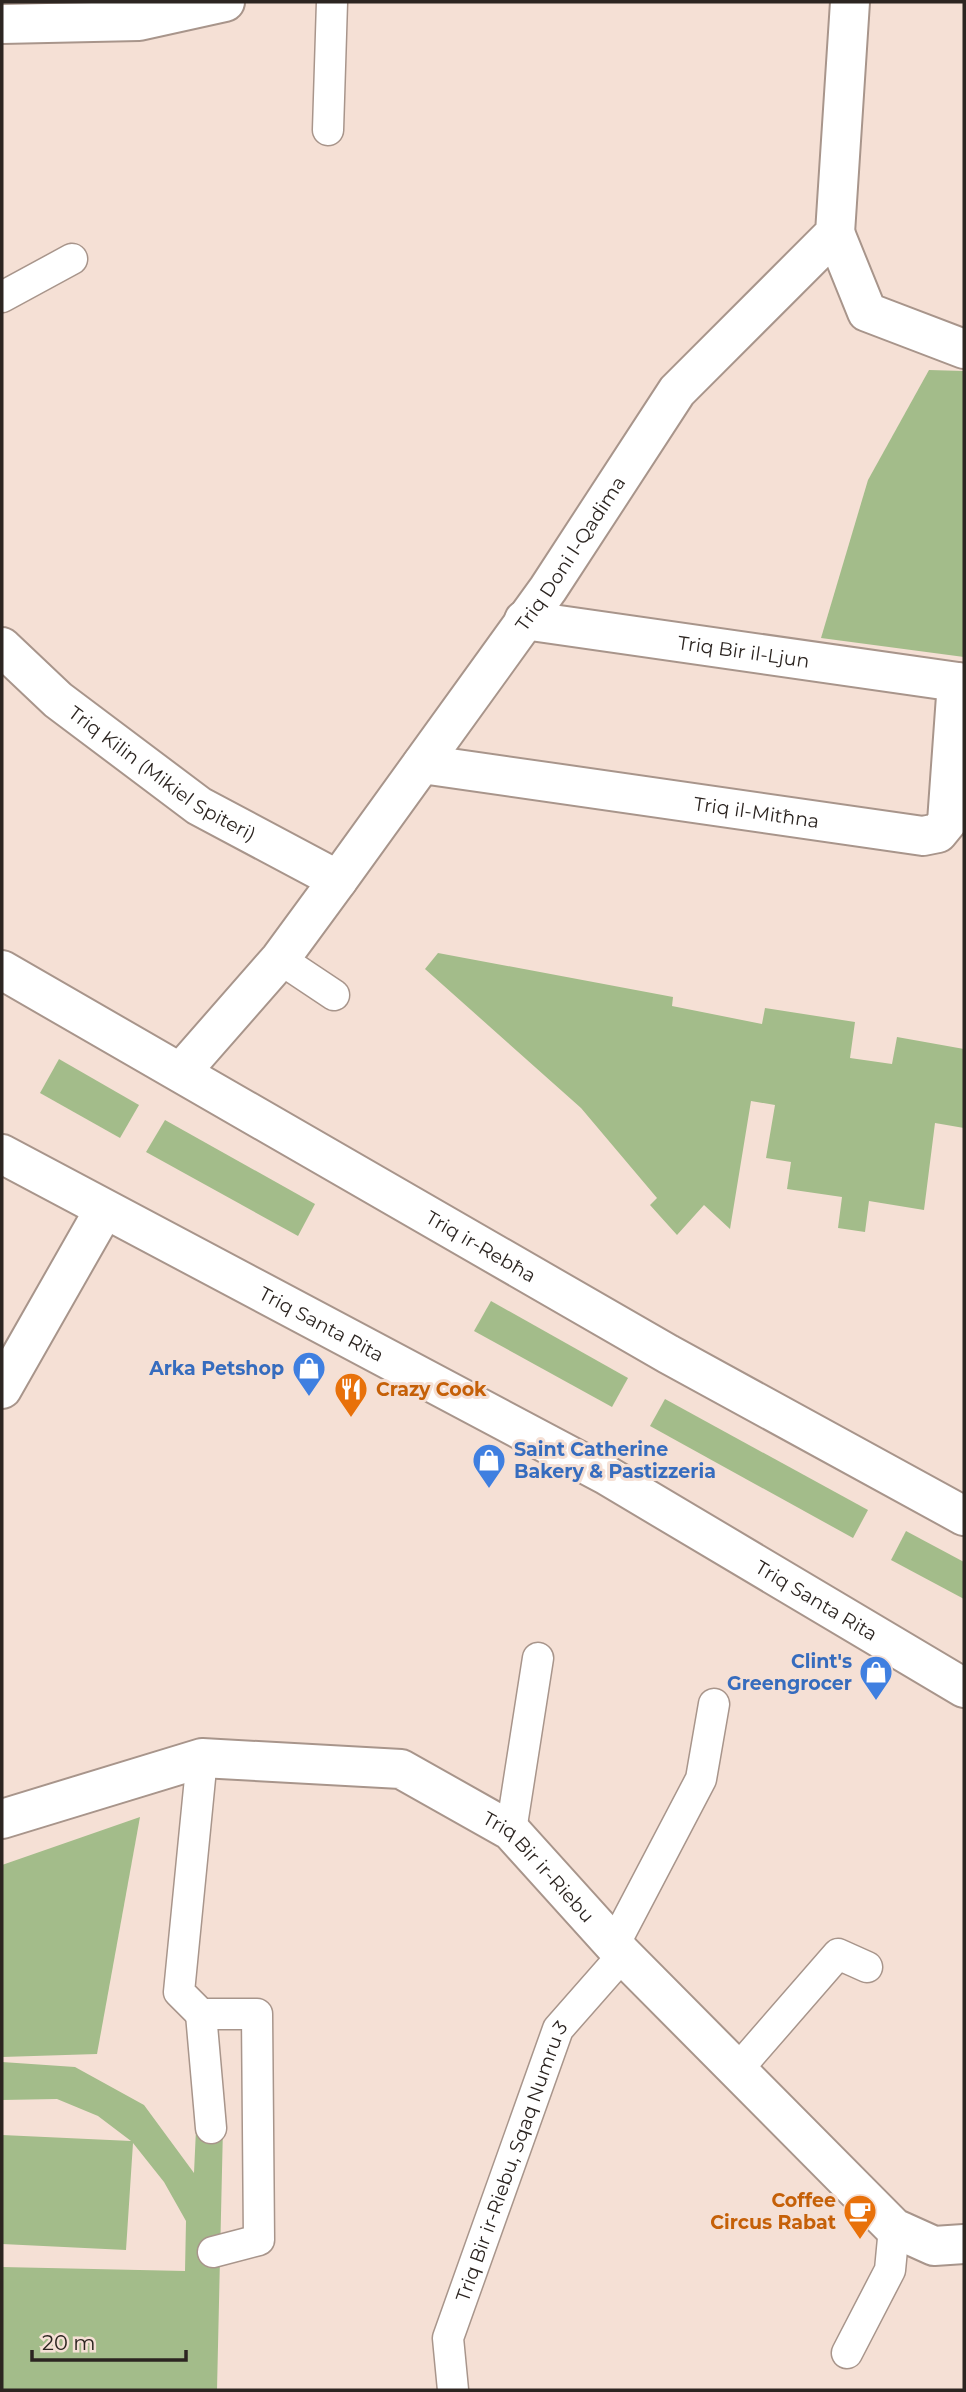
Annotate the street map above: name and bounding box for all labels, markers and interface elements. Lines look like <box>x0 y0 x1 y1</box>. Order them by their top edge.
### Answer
street label: Triq Doni l-Qadima <box>510 472 630 635</box>
street label: Triq Bir il-Ljun <box>676 631 811 672</box>
street label: Triq Kilin (Mikiel Spiteri) <box>64 701 260 846</box>
street label: Triq il-Mitħna <box>692 792 821 832</box>
street label: Triq ir-Rebħa <box>422 1205 540 1287</box>
street label: Triq Santa Rita <box>255 1281 388 1366</box>
shop icon: Arka Petshop <box>290 1349 328 1398</box>
place label: Arka Petshop <box>148 1357 284 1380</box>
restaurant icon: Crazy Cook <box>332 1370 370 1419</box>
place label: Crazy Cook <box>376 1378 487 1401</box>
place label: Saint Catherine Bakery & Pastizzeria <box>514 1438 716 1483</box>
shop icon: Saint Catherine Bakery & Pastizzeria <box>470 1441 508 1490</box>
street label: Triq Santa Rita <box>751 1555 882 1645</box>
place label: Clint's Greengrocer <box>727 1650 852 1695</box>
shop icon: Clint's Greengrocer <box>857 1653 895 1702</box>
street label: Triq Bir ir-Riebu <box>479 1806 599 1927</box>
street label: Triq Bir ir-Riebu, Sqaq Numru 3 <box>450 2015 572 2305</box>
place label: Coffee Circus Rabat <box>710 2189 836 2234</box>
cafe icon: Coffee Circus Rabat <box>841 2192 879 2241</box>
scale bar <box>32 2318 186 2362</box>
text: 20 m <box>42 2330 96 2355</box>

